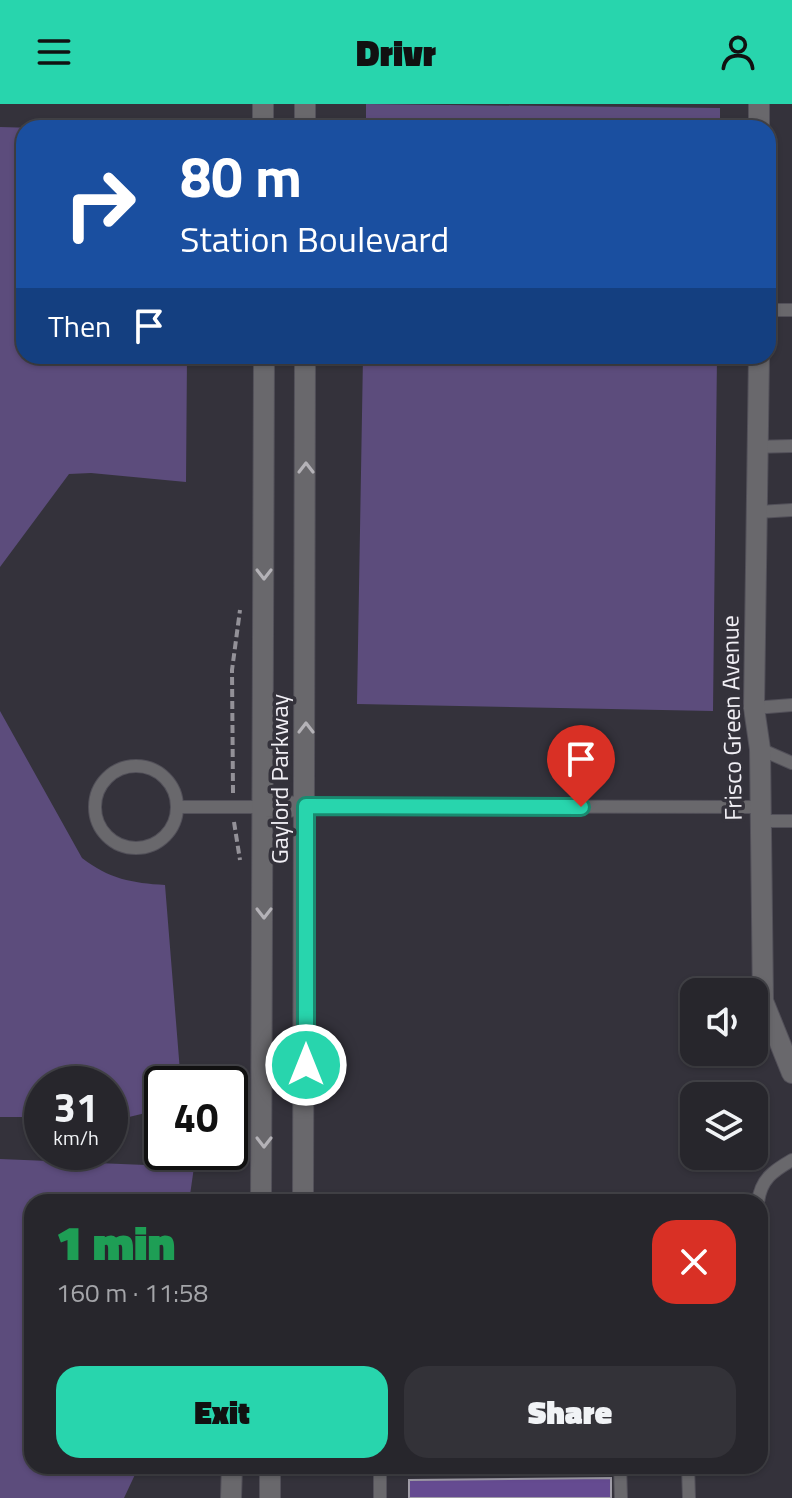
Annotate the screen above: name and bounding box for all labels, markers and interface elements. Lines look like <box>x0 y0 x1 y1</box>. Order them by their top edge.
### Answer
text: Drivr <box>356 25 436 80</box>
icon: menu <box>32 30 76 74</box>
icon: person <box>716 30 760 74</box>
text: 80 m <box>180 134 302 219</box>
icon: right <box>48 152 152 256</box>
text: Station Boulevard <box>180 211 449 266</box>
text: Then <box>48 303 111 349</box>
icon: arrive <box>127 304 171 348</box>
one-way arrow <box>297 461 315 474</box>
one-way arrow <box>255 568 273 581</box>
street label: Frisco Green Avenue <box>711 615 751 821</box>
street label: Gaylord Parkway <box>261 694 297 864</box>
one-way arrow <box>297 721 315 734</box>
pin <box>547 725 615 807</box>
icon: arrive <box>559 737 603 781</box>
one-way arrow <box>255 907 273 920</box>
map controls <box>680 978 768 1170</box>
button: sound <box>680 978 768 1066</box>
position arrow <box>264 1023 348 1107</box>
speed limit sign: 40 <box>144 1066 248 1170</box>
text: 31 <box>54 1077 98 1138</box>
button: layers <box>680 1082 768 1170</box>
text: km/h <box>53 1122 99 1153</box>
one-way arrow <box>255 1136 273 1149</box>
text: 1 min <box>56 1206 175 1279</box>
button: close <box>652 1220 736 1304</box>
text: 160 m · 11:58 <box>56 1273 208 1312</box>
button: Exit <box>56 1366 388 1458</box>
button: Share <box>404 1366 736 1458</box>

